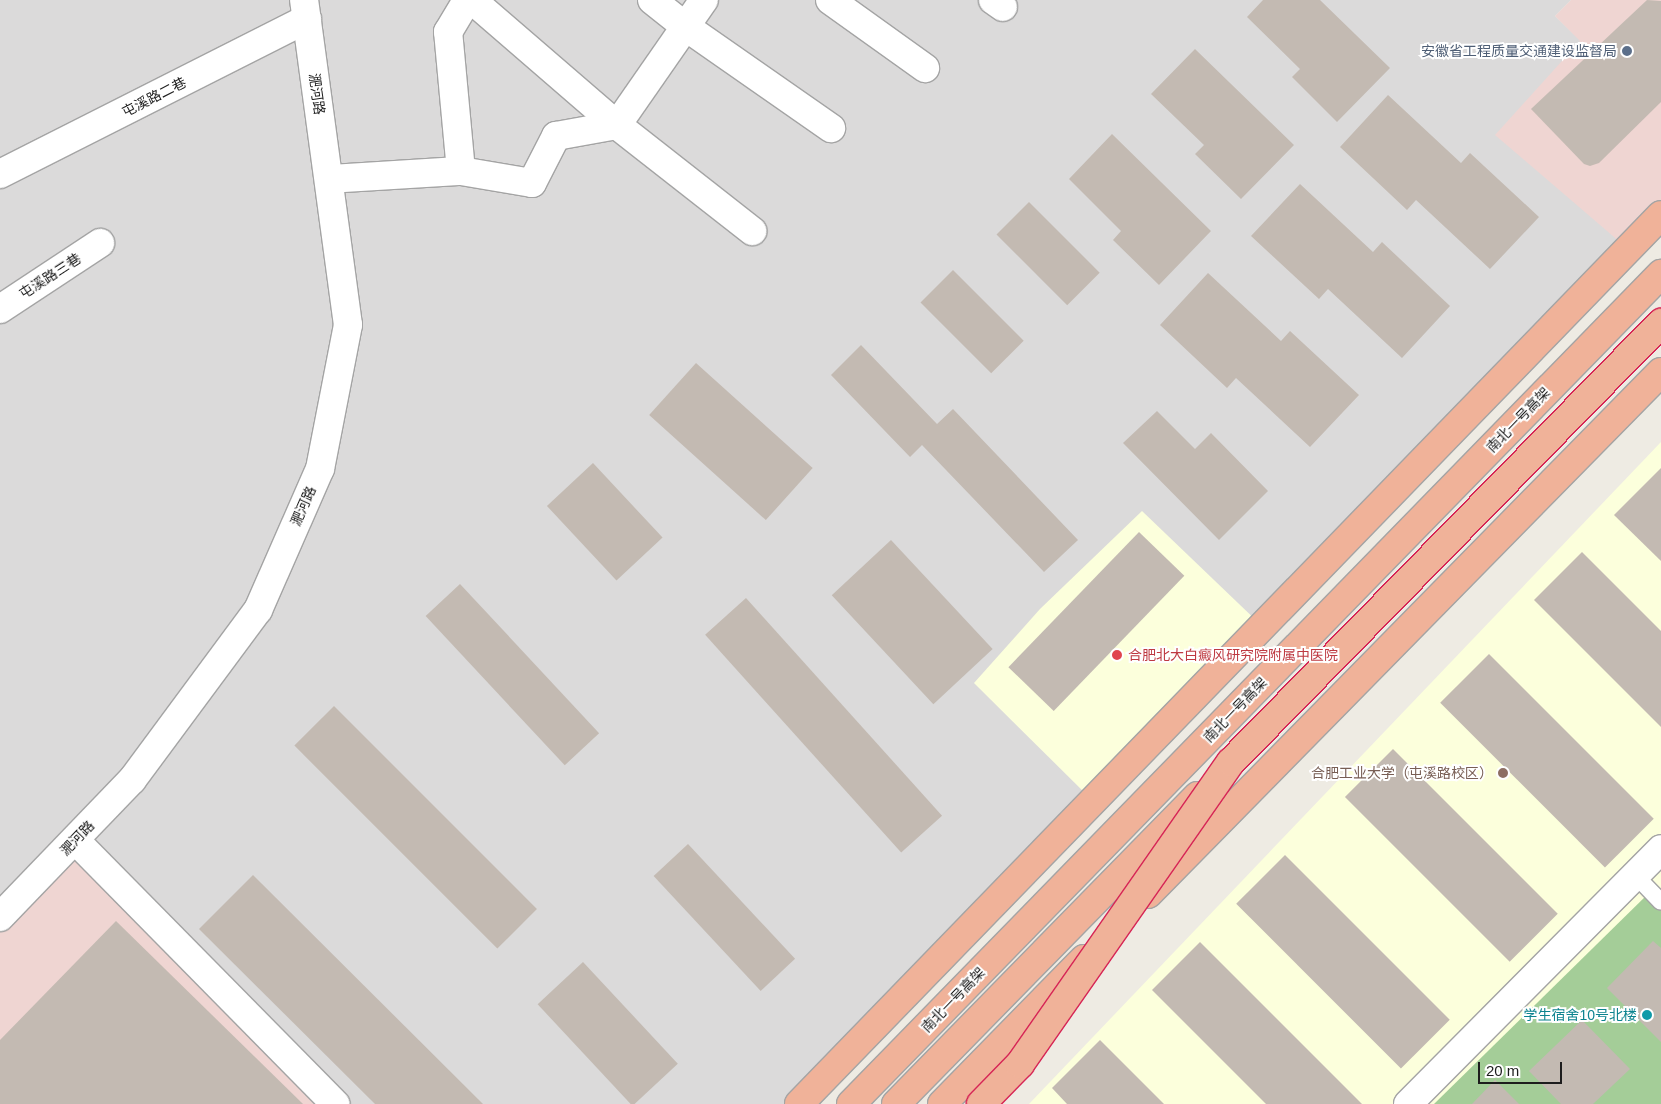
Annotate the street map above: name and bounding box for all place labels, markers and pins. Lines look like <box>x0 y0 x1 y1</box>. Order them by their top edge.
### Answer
place label: 安徽省工程质量交通建设监督局 <box>1421 43 1617 59</box>
marker: 安徽省工程质量交通建设监督局 <box>1621 45 1633 57</box>
place label: 合肥北大白癜风研究院附属中医院 <box>1128 647 1338 663</box>
marker: 合肥北大白癜风研究院附属中医院 <box>1110 648 1124 662</box>
place label: 合肥工业大学（屯溪路校区） <box>1311 765 1493 781</box>
marker: 合肥工业大学（屯溪路校区） <box>1497 767 1509 779</box>
place label: 学生宿舍10号北楼 <box>1523 1007 1637 1023</box>
marker: 学生宿舍10号北楼 <box>1641 1009 1653 1021</box>

